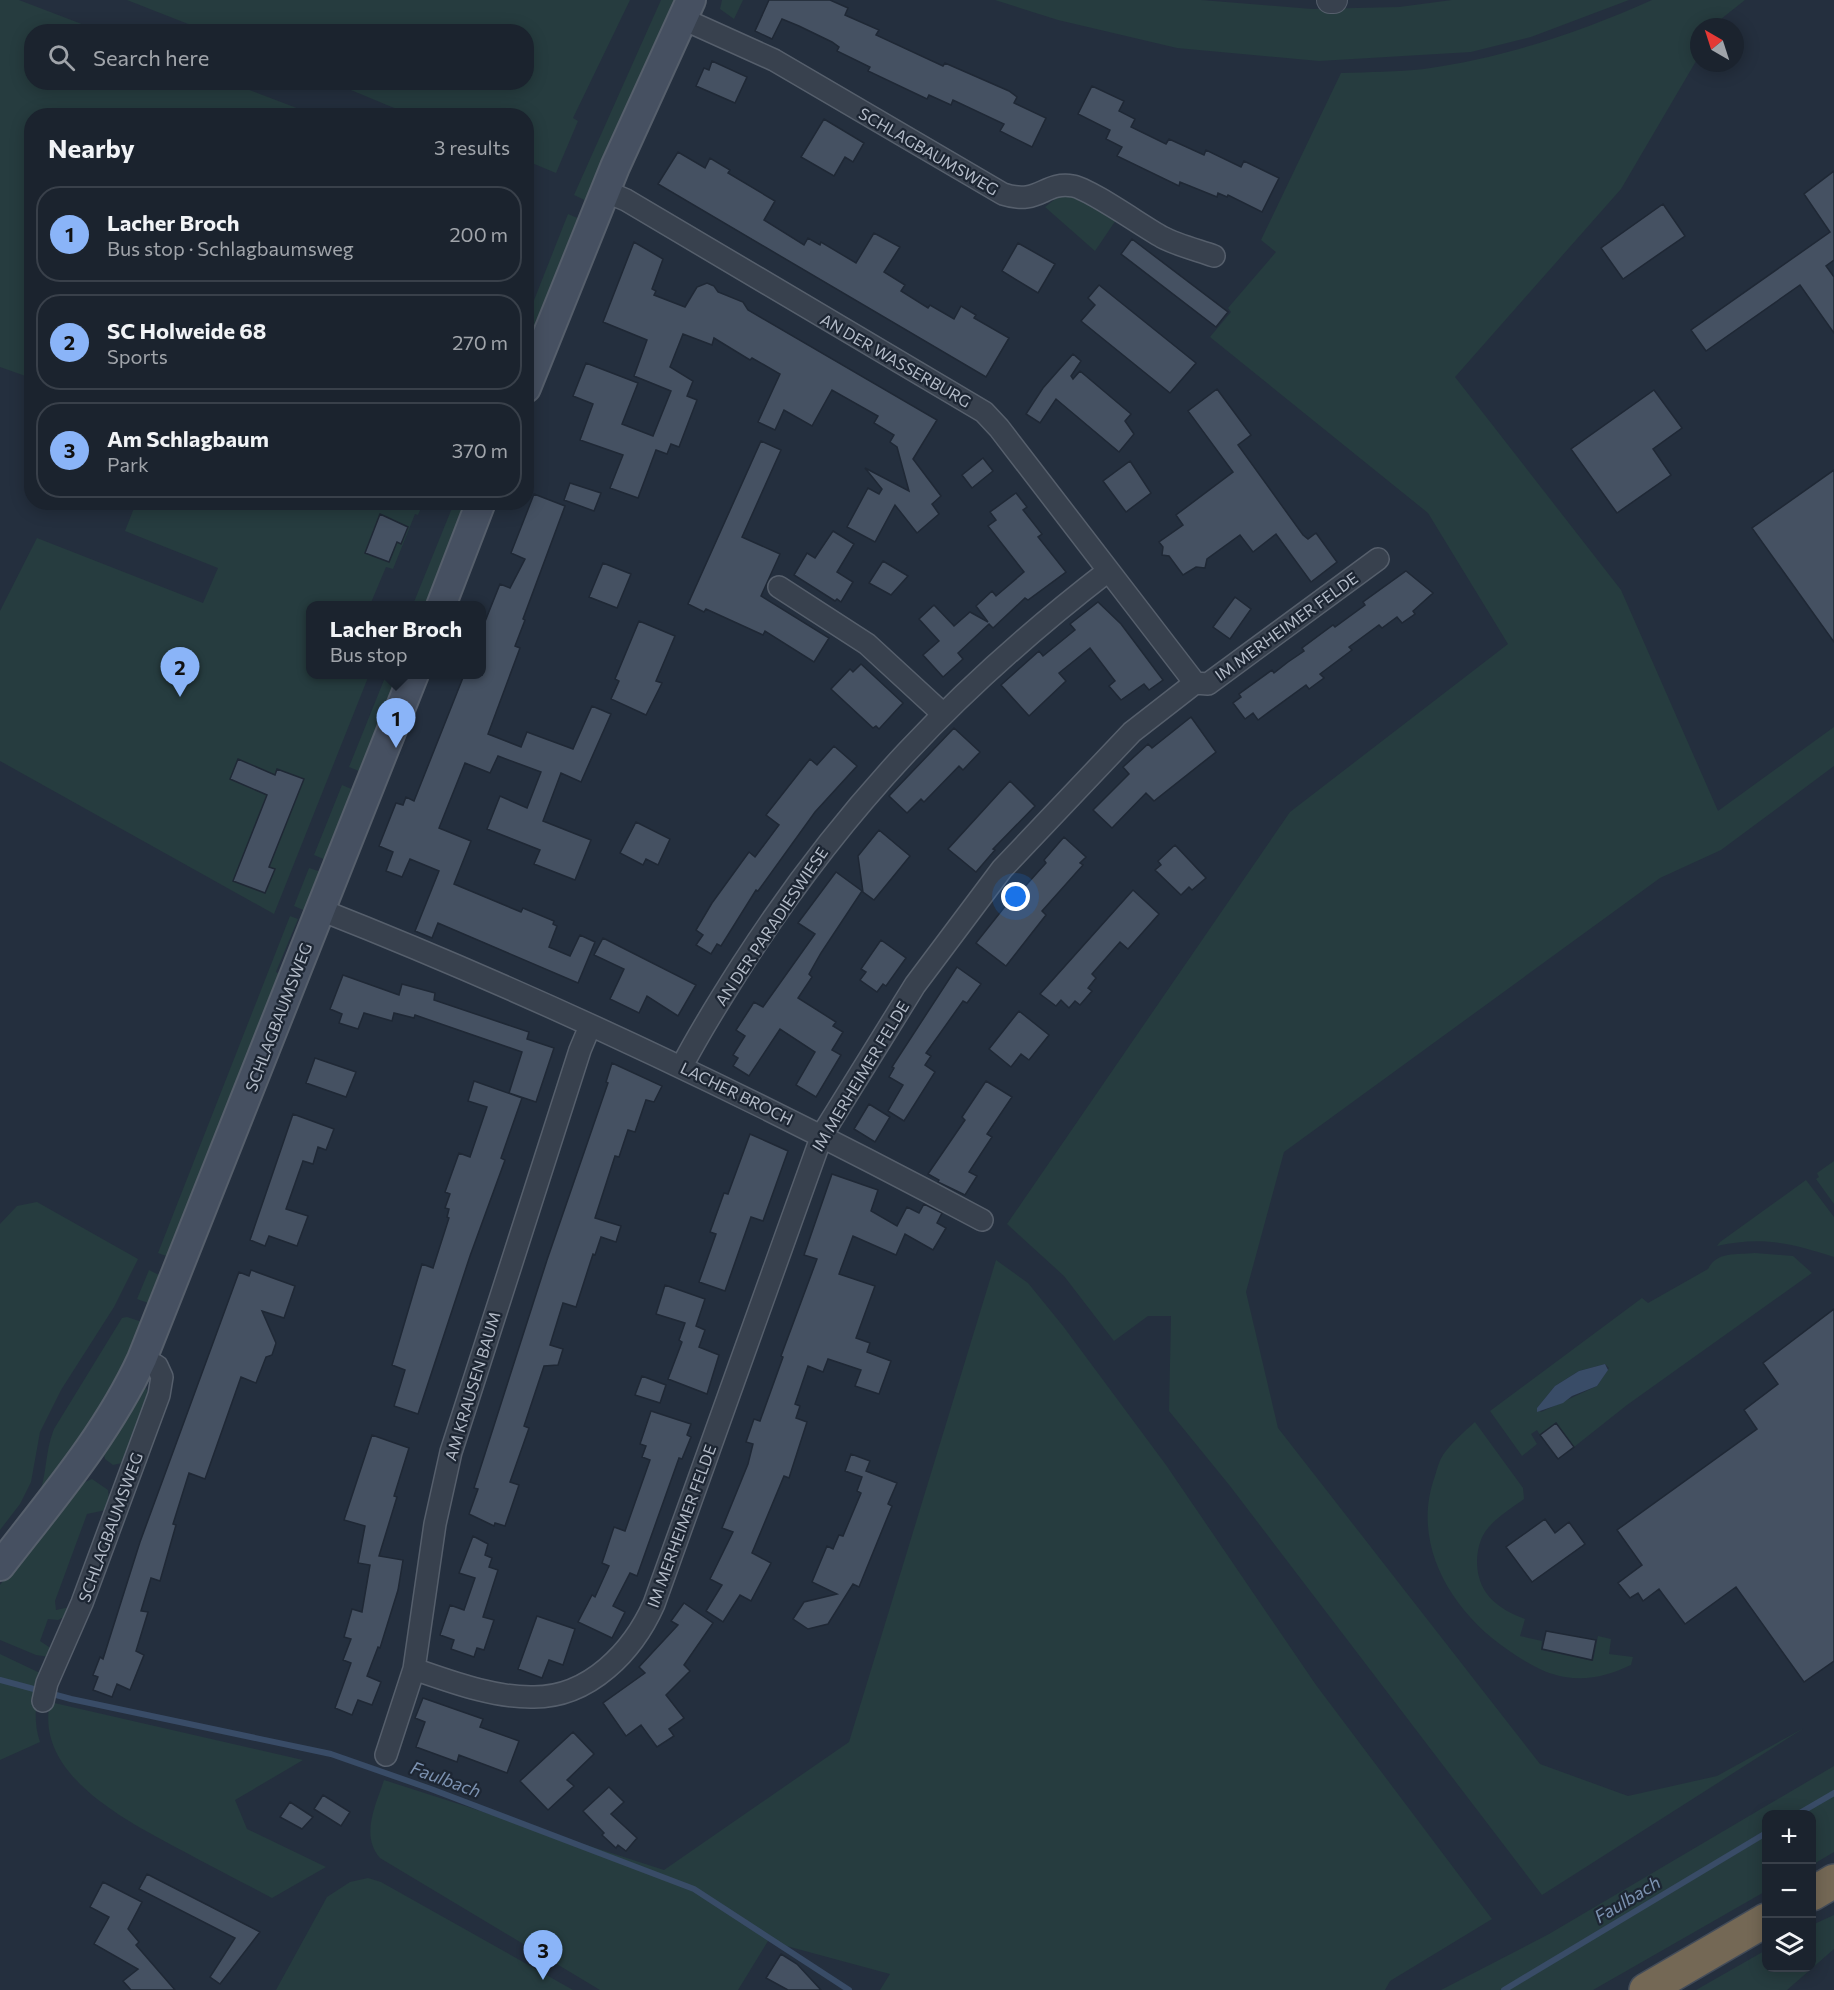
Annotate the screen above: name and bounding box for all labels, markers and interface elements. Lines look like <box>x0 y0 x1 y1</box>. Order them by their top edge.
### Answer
north arrow <box>1690 18 1744 72</box>
search box <box>24 24 534 90</box>
icon: search <box>45 41 78 74</box>
text: Search here <box>93 44 209 71</box>
street label: SCHLAGBAUMSWEG <box>856 103 1002 199</box>
text: Nearby <box>48 132 135 163</box>
text: 3 results <box>434 135 510 159</box>
text: Lacher Broch <box>107 209 239 236</box>
text: 1 <box>65 222 74 246</box>
text: 200 m <box>450 222 508 246</box>
text: Bus stop · Schlagbaumsweg <box>107 236 354 260</box>
street label: AN DER WASSERBURG <box>817 309 975 411</box>
text: SC Holweide 68 <box>107 317 266 344</box>
text: 2 <box>64 330 75 354</box>
text: 270 m <box>452 330 508 354</box>
text: Sports <box>107 344 168 368</box>
text: Am Schlagbaum <box>107 425 269 452</box>
text: 3 <box>64 438 75 462</box>
text: 370 m <box>452 438 508 462</box>
text: Park <box>107 452 149 476</box>
street label: IM MERHEIMER FELDE <box>1211 568 1361 684</box>
popup <box>306 601 486 679</box>
text: Lacher Broch <box>330 615 462 642</box>
text: Bus stop <box>330 642 408 666</box>
pin: 2 <box>160 648 200 697</box>
pin: 1 <box>376 698 416 748</box>
street label: AN DER PARADIESWIESE <box>711 843 831 1009</box>
your location <box>1001 882 1030 911</box>
street label: SCHLAGBAUMSWEG <box>241 940 315 1094</box>
street label: IM MERHEIMER FELDE <box>808 997 912 1155</box>
street label: LACHER BROCH <box>678 1058 796 1128</box>
street label: AM KRAUSEN BAUM <box>440 1309 504 1463</box>
street label: IM MERHEIMER FELDE <box>643 1442 719 1610</box>
street label: SCHLAGBAUMSWEG <box>74 1449 146 1605</box>
water label: Faulbach <box>408 1756 484 1802</box>
map controls <box>1762 1810 1816 1972</box>
button: + <box>1762 1810 1816 1864</box>
button: − <box>1762 1864 1816 1918</box>
water label: Faulbach <box>1590 1871 1664 1927</box>
button: layers <box>1762 1918 1816 1972</box>
pin: 3 <box>524 1930 562 1980</box>

